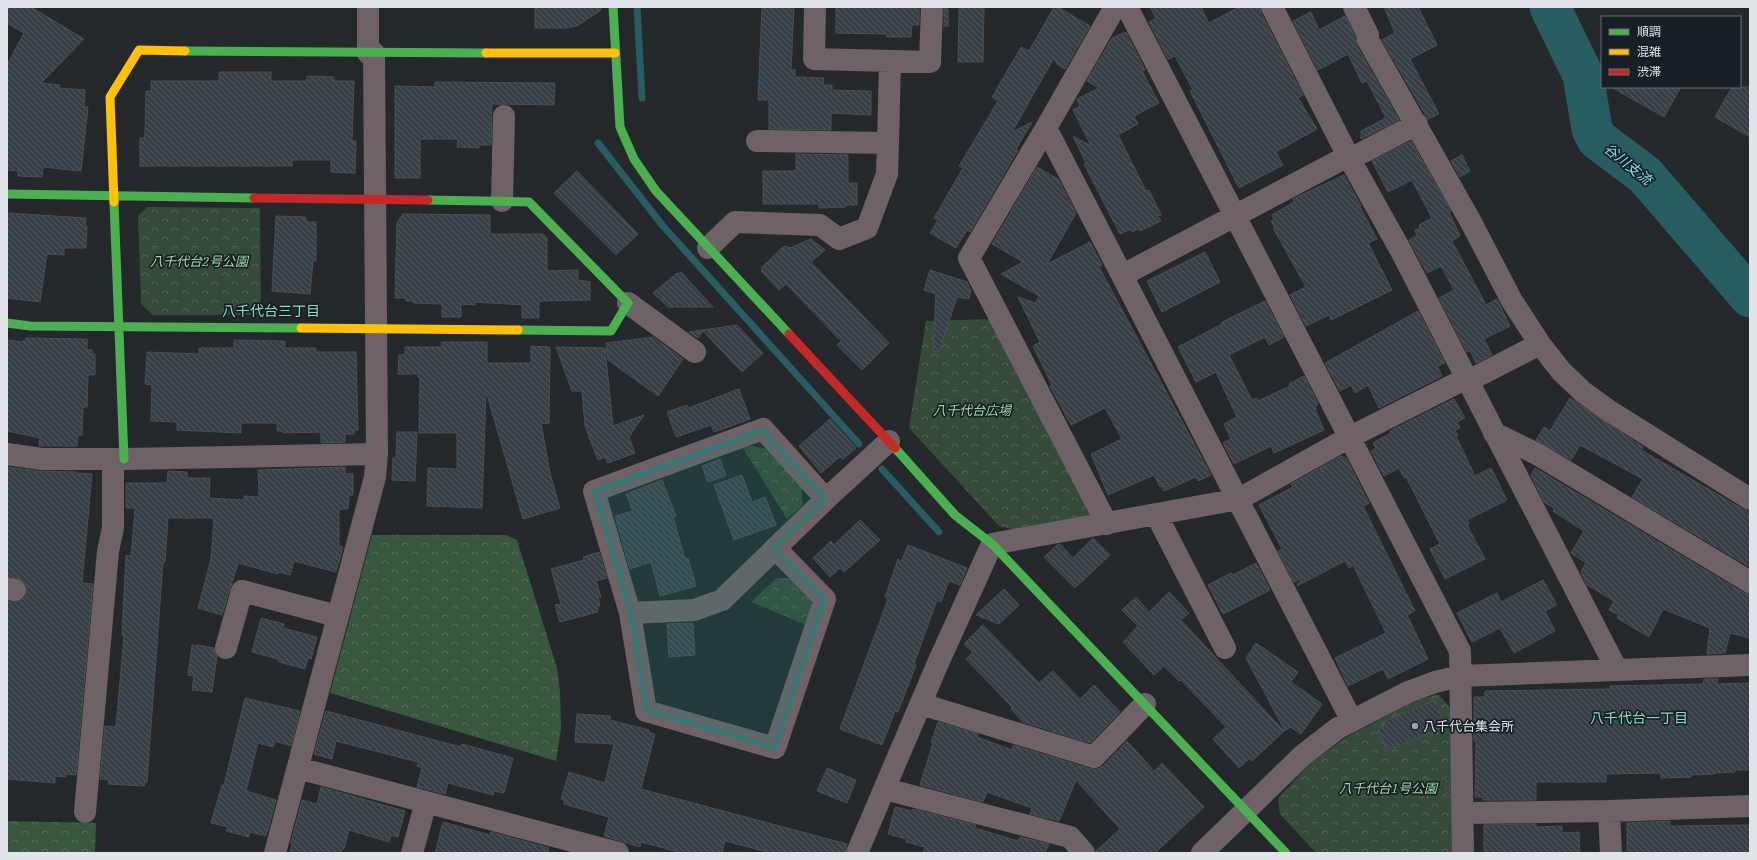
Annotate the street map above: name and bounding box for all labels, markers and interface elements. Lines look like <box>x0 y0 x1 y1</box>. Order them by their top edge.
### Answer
legend <box>1601 16 1741 88</box>
text: 順調 <box>1637 24 1661 39</box>
text: 混雑 <box>1637 44 1661 59</box>
text: 渋滞 <box>1637 64 1661 79</box>
water label: 谷川支流 <box>1601 139 1657 190</box>
park label: 八千代台2号公園 <box>150 253 250 270</box>
district label: 八千代台三丁目 <box>222 302 320 320</box>
park label: 八千代台広場 <box>933 402 1013 419</box>
district label: 八千代台一丁目 <box>1590 709 1688 727</box>
place label: 八千代台集会所 <box>1423 718 1514 735</box>
marker: 八千代台集会所 <box>1410 721 1420 731</box>
park label: 八千代台1号公園 <box>1339 780 1439 797</box>

